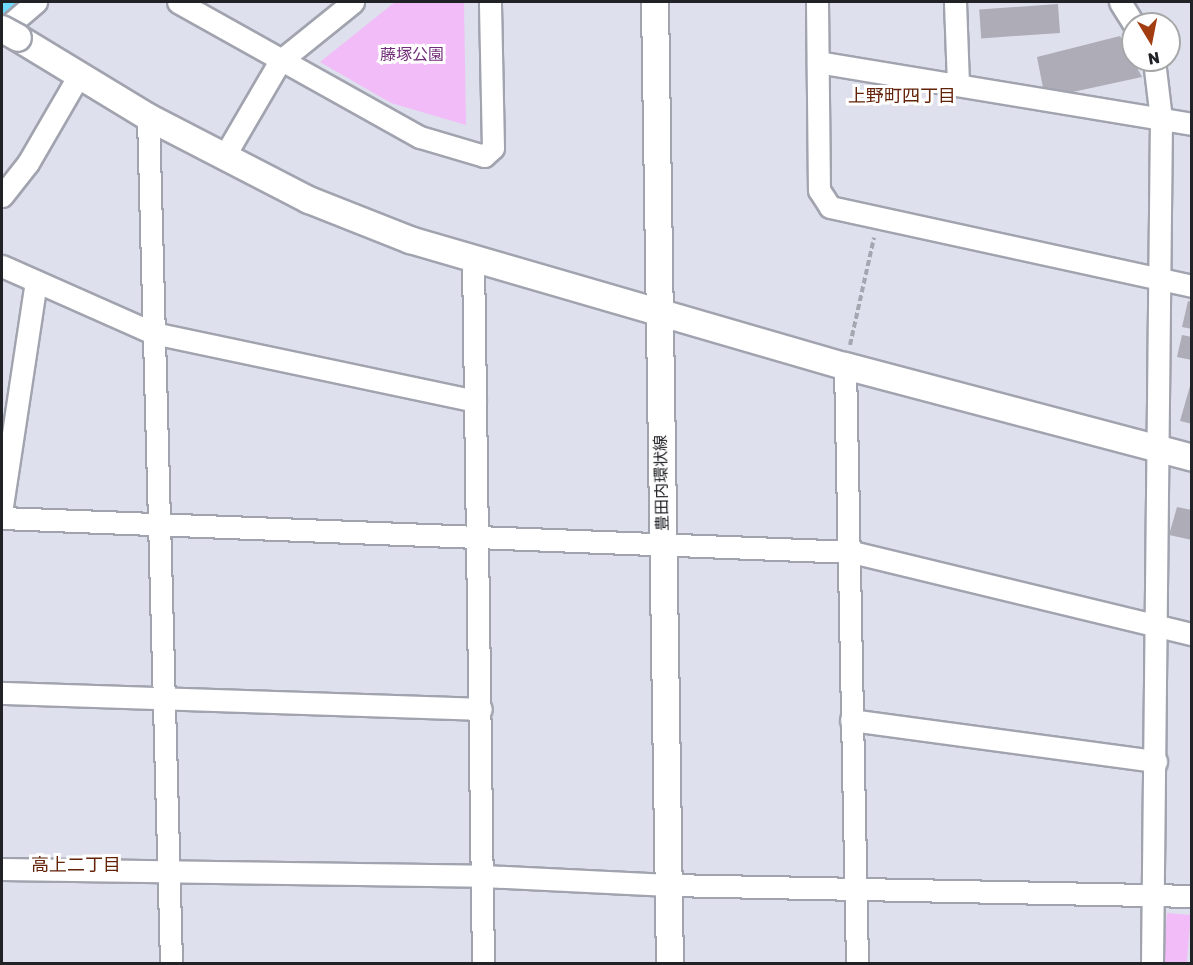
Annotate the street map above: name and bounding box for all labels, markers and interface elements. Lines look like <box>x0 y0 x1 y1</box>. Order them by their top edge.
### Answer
north arrow <box>1121 12 1181 72</box>
park label: 藤塚公園 <box>380 45 444 65</box>
text: N <box>1147 48 1161 69</box>
district label: 上野町四丁目 <box>848 85 956 107</box>
street label: 豊田内環状線 <box>652 435 672 531</box>
district label: 高上二丁目 <box>31 854 121 876</box>

